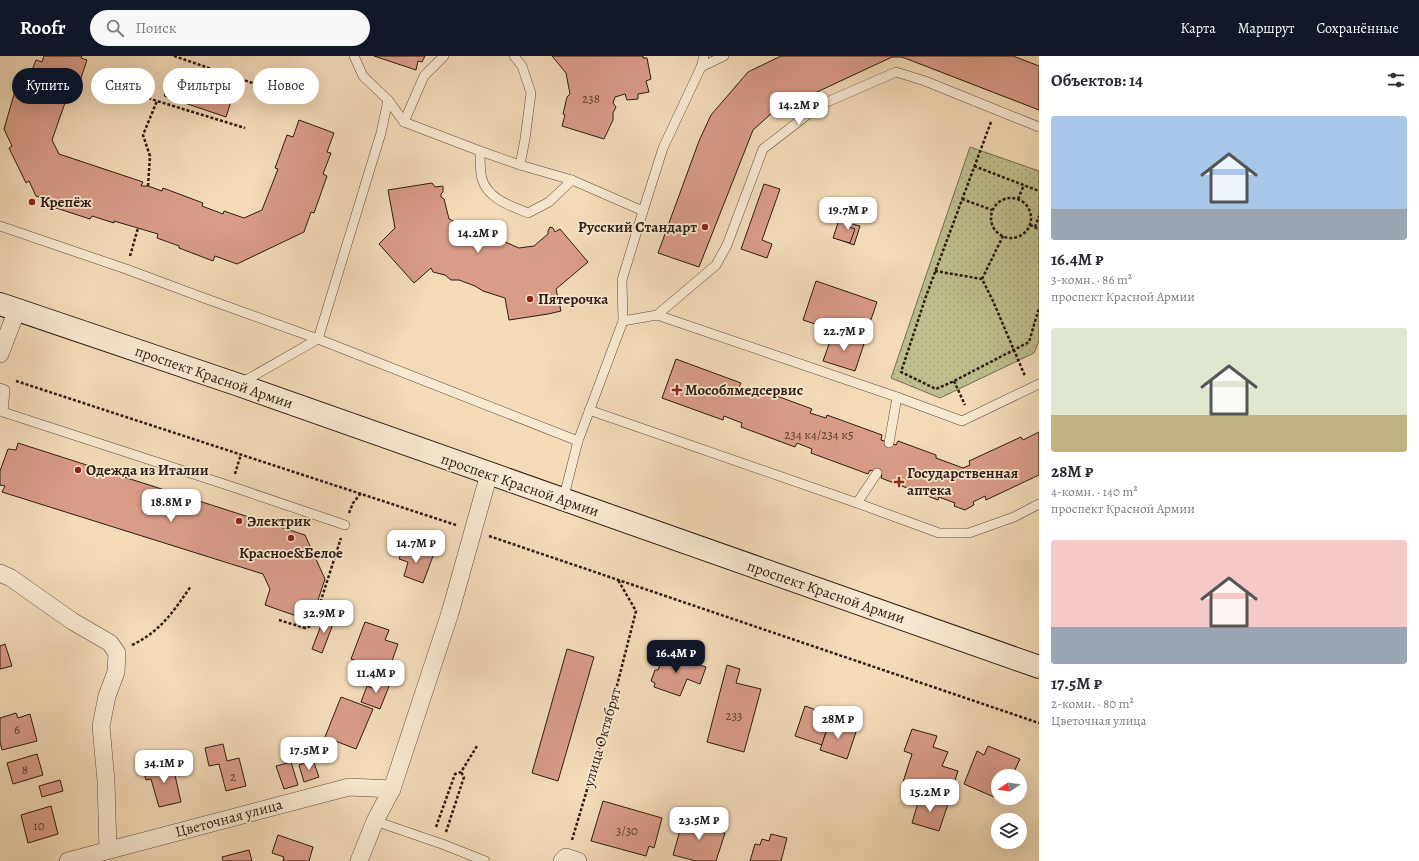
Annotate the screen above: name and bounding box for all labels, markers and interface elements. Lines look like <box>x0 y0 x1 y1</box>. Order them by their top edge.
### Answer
search box <box>90 10 370 46</box>
text: Roofr <box>20 15 66 41</box>
icon: search <box>104 17 126 39</box>
text: Поиск <box>136 18 177 38</box>
text: Карта <box>1181 19 1216 38</box>
text: Маршрут <box>1238 19 1294 38</box>
text: Сохранённые <box>1316 19 1399 38</box>
chip: Купить <box>12 68 83 104</box>
chip: Снять <box>91 68 155 104</box>
chip: Фильтры <box>163 68 245 104</box>
chip: Новое <box>253 68 319 104</box>
text: Объектов: 14 <box>1051 69 1143 92</box>
icon: filters <box>1385 69 1407 91</box>
house number: 238 <box>582 90 600 107</box>
pin: 14.2M ₽ <box>762 92 836 126</box>
text: 14.2M ₽ <box>779 96 819 113</box>
icon: home <box>1193 142 1265 214</box>
place label: Крепёж <box>40 192 92 212</box>
marker: Крепёж <box>27 197 37 207</box>
pin: 19.7M ₽ <box>811 197 885 231</box>
text: 19.7M ₽ <box>828 201 868 218</box>
place label: Русский Стандарт <box>578 217 697 237</box>
pin: 14.2M ₽ <box>441 220 515 254</box>
marker: Русский Стандарт <box>700 222 710 232</box>
text: 14.2M ₽ <box>458 224 498 241</box>
text: 16.4M ₽ <box>1051 248 1104 271</box>
text: 3-комн. · 86 m² <box>1051 271 1132 288</box>
text: проспект Красной Армии <box>1051 288 1195 305</box>
place label: Пятерочка <box>538 289 609 309</box>
marker: Пятерочка <box>525 294 535 304</box>
pin: 22.7M ₽ <box>807 318 881 352</box>
text: 22.7M ₽ <box>823 322 865 339</box>
street label: проспект Красной Армии <box>132 341 296 414</box>
icon: home <box>1193 354 1265 426</box>
place label: Мособлмедсервис <box>685 380 803 400</box>
marker: Мособлмедсервис <box>672 385 682 395</box>
house number: 234 к4/234 к5 <box>784 426 854 443</box>
street label: проспект Красной Армии <box>438 449 602 522</box>
place label: Одежда из Италии <box>86 460 209 480</box>
text: 28M ₽ <box>1051 460 1093 483</box>
place label: Государственная аптека <box>907 463 1019 500</box>
marker: Одежда из Италии <box>73 465 83 475</box>
marker: Государственная аптека <box>894 477 904 487</box>
text: 4-комн. · 140 m² <box>1051 483 1138 500</box>
pin: 18.8M ₽ <box>134 489 208 523</box>
text: 18.8M ₽ <box>151 493 191 510</box>
text: проспект Красной Армии <box>1051 500 1195 517</box>
place label: Электрик <box>247 511 311 531</box>
marker: Электрик <box>234 516 244 526</box>
pin: 14.7M ₽ <box>379 530 453 564</box>
marker: Красное&Белое <box>286 533 296 543</box>
text: 14.7M ₽ <box>396 534 436 551</box>
place label: Красное&Белое <box>239 543 343 563</box>
street label: проспект Красной Армии <box>744 556 908 629</box>
icon: home <box>1193 566 1265 638</box>
pin: 32.9M ₽ <box>287 600 361 634</box>
text: 32.9M ₽ <box>303 604 345 621</box>
pin: 16.4M ₽ <box>639 640 713 674</box>
text: 16.4M ₽ <box>656 644 696 661</box>
pin: 11.4M ₽ <box>339 660 413 694</box>
text: 11.4M ₽ <box>357 664 395 681</box>
text: 17.5M ₽ <box>1051 672 1102 695</box>
street label: улица Октябрят <box>578 685 626 790</box>
text: 2-комн. · 80 m² <box>1051 695 1134 712</box>
pin: 28M ₽ <box>810 706 866 740</box>
house number: 233 <box>726 707 743 724</box>
text: 28M ₽ <box>822 710 854 727</box>
text: Цветочная улица <box>1051 712 1147 729</box>
house number: 6 <box>14 721 20 738</box>
pin: 17.5M ₽ <box>272 737 346 771</box>
text: 17.5M ₽ <box>289 741 329 758</box>
pin: 34.1M ₽ <box>127 750 201 784</box>
text: 34.1M ₽ <box>144 754 184 771</box>
house number: 8 <box>22 761 28 778</box>
house number: 2 <box>230 768 236 785</box>
north arrow <box>991 769 1027 805</box>
map controls <box>991 769 1027 849</box>
pin: 15.2M ₽ <box>893 779 967 813</box>
text: 15.2M ₽ <box>910 783 950 800</box>
street label: Цветочная улица <box>173 794 285 842</box>
pin: 23.5M ₽ <box>662 807 736 841</box>
text: 23.5M ₽ <box>679 811 719 828</box>
button: layers <box>991 813 1027 849</box>
house number: 10 <box>33 817 45 834</box>
house number: 3/30 <box>616 822 638 839</box>

